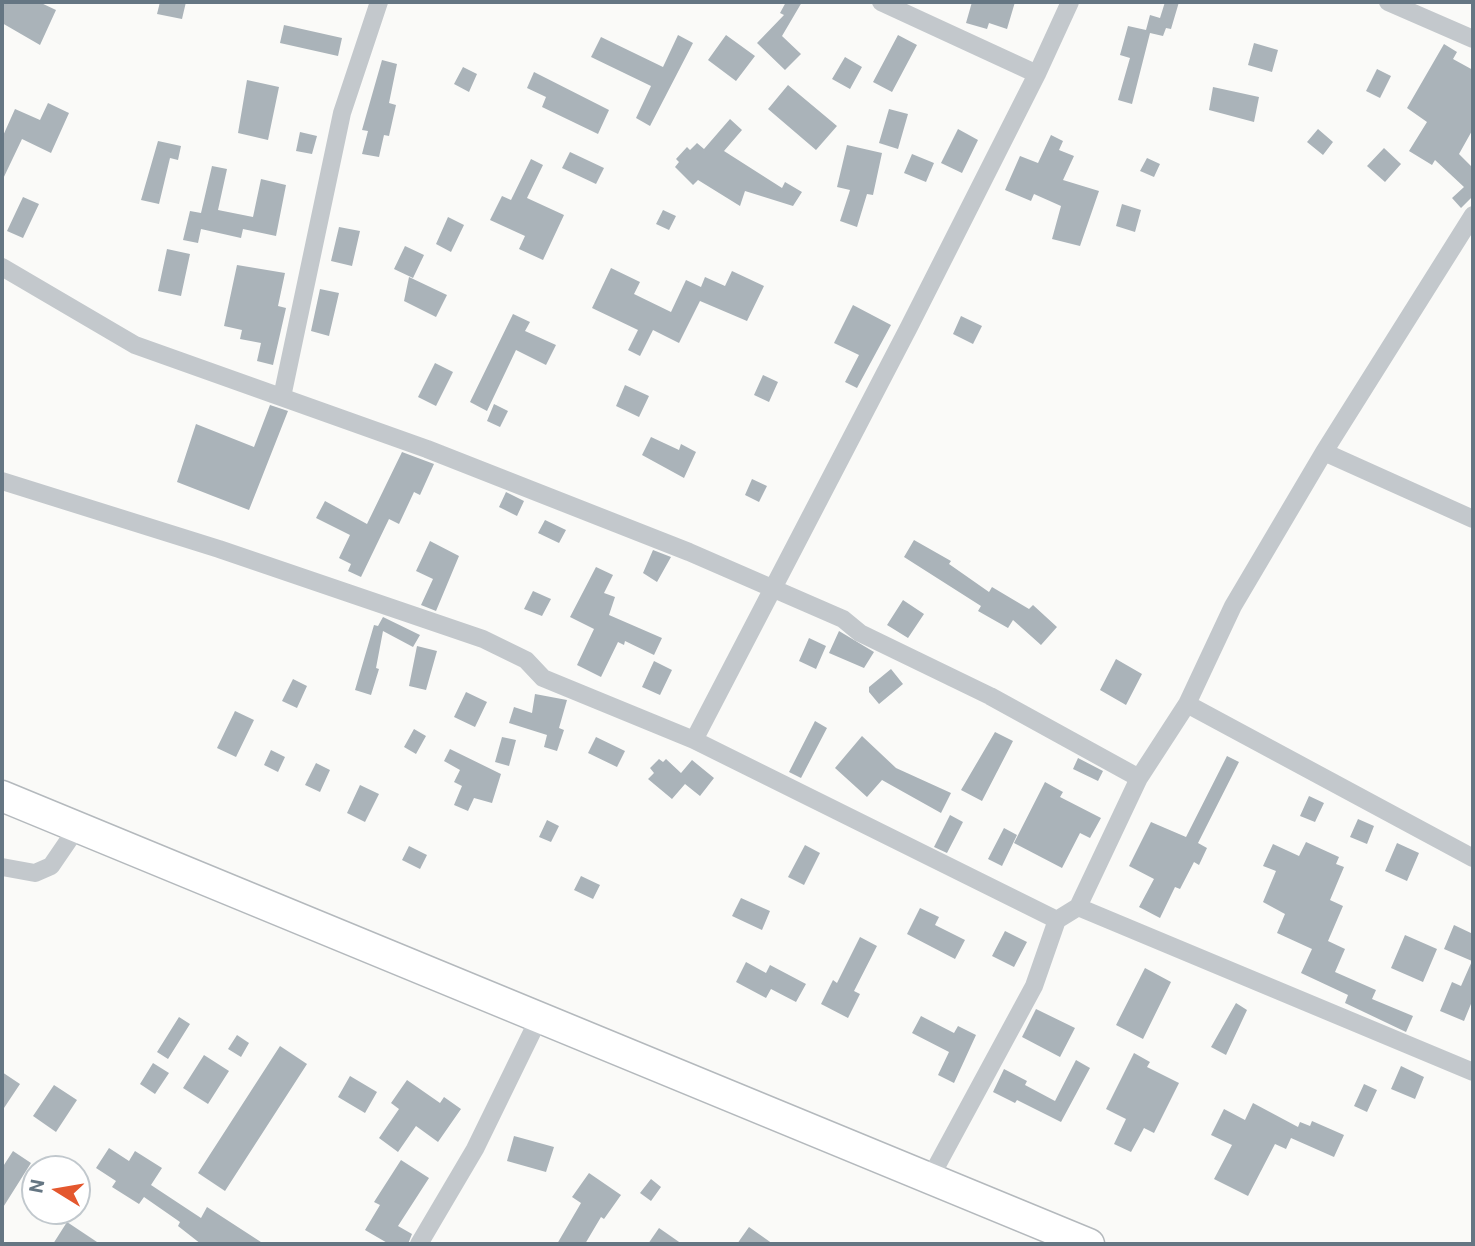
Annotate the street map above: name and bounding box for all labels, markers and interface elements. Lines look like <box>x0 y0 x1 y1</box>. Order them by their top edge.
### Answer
north arrow <box>21 1155 91 1225</box>
text: N <box>24 1178 49 1195</box>

